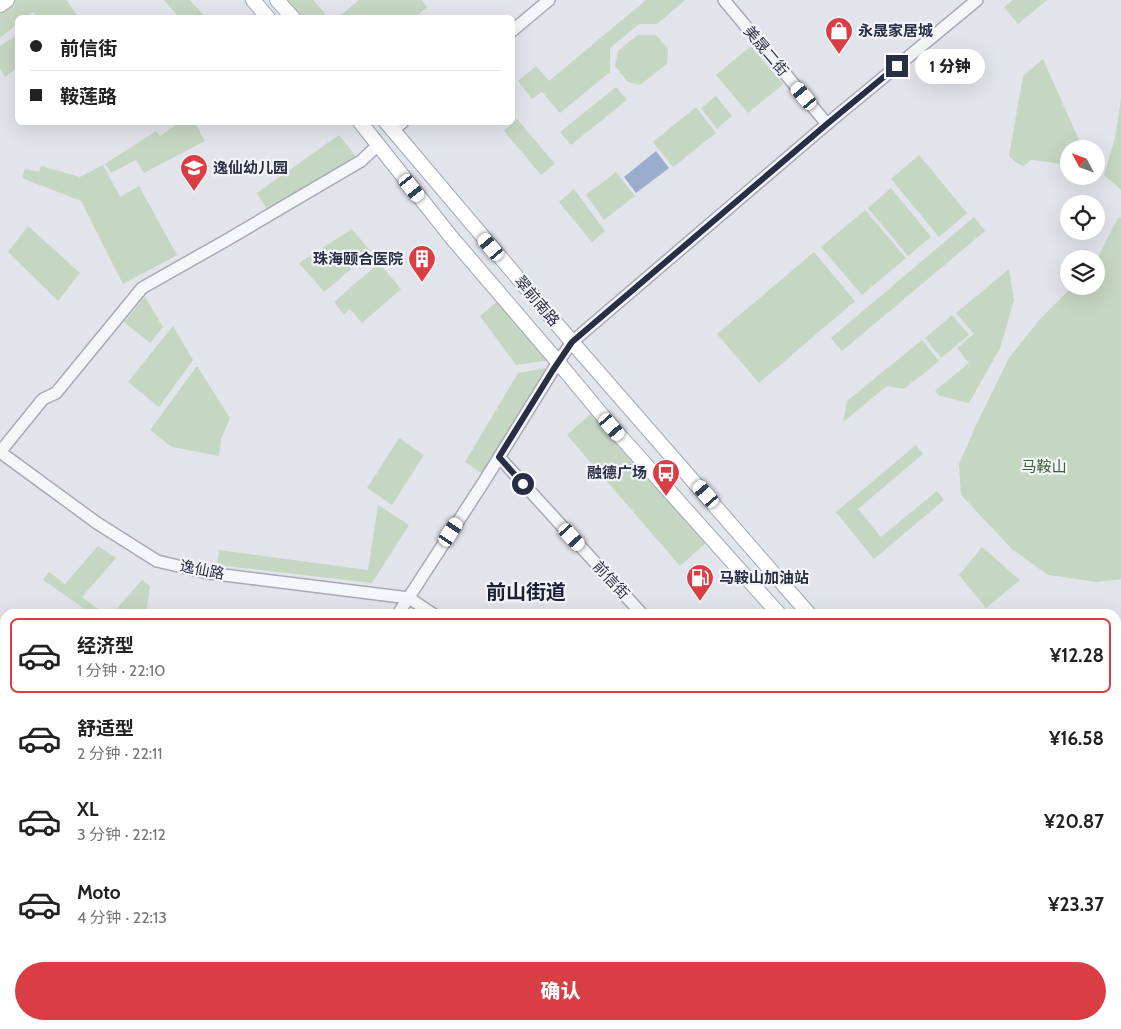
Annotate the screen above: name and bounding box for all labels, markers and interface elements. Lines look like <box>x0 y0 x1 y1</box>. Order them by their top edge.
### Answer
shop icon: 永晟家居城 <box>824 16 854 55</box>
street label: 美晟二街 <box>740 22 792 80</box>
place label: 永晟家居城 <box>858 22 933 40</box>
text: 前信街 <box>60 37 117 60</box>
callout: 1 分钟 <box>914 48 984 84</box>
route end <box>886 55 908 77</box>
text: 1 分钟 <box>929 57 971 76</box>
car <box>788 80 819 112</box>
text: 鞍莲路 <box>60 85 117 108</box>
north arrow <box>1060 140 1105 185</box>
map controls <box>1060 140 1105 295</box>
school or university icon: 逸仙幼儿园 <box>179 153 209 192</box>
place label: 逸仙幼儿园 <box>213 159 288 177</box>
car <box>396 172 427 204</box>
button: locate <box>1060 195 1105 240</box>
car <box>475 231 506 263</box>
building icon: 珠海颐合医院 <box>407 244 437 283</box>
place label: 珠海颐合医院 <box>313 250 403 268</box>
button: layers <box>1060 250 1105 295</box>
street label: 翠前南路 <box>511 272 563 330</box>
car <box>596 411 627 443</box>
bus stop icon: 融德广场 <box>651 458 681 497</box>
park label: 马鞍山 <box>1021 458 1067 476</box>
place label: 融德广场 <box>587 464 647 482</box>
route start <box>512 473 534 495</box>
car <box>690 478 721 510</box>
car <box>436 515 465 549</box>
car <box>556 521 587 553</box>
street label: 逸仙路 <box>178 557 226 583</box>
street label: 前信街 <box>589 557 633 603</box>
fuel station icon: 马鞍山加油站 <box>685 563 715 602</box>
place label: 马鞍山加油站 <box>719 569 809 587</box>
district label: 前山街道 <box>486 580 566 604</box>
icon: car <box>17 633 62 678</box>
text: 经济型 <box>77 634 134 657</box>
text: ¥12.28 <box>1050 644 1104 667</box>
text: 1 分钟 · 22:10 <box>77 661 165 680</box>
icon: car <box>17 716 62 761</box>
text: 舒适型 <box>77 717 134 740</box>
text: ¥16.58 <box>1049 727 1104 750</box>
text: 2 分钟 · 22:11 <box>77 744 163 763</box>
text: XL <box>77 798 98 821</box>
icon: car <box>17 799 62 844</box>
text: ¥20.87 <box>1044 810 1104 833</box>
text: 3 分钟 · 22:12 <box>77 825 166 844</box>
text: Moto <box>77 881 121 904</box>
icon: car <box>17 882 62 927</box>
text: ¥23.37 <box>1048 893 1104 916</box>
text: 4 分钟 · 22:13 <box>77 908 167 927</box>
button: 确认 <box>15 962 1106 1020</box>

